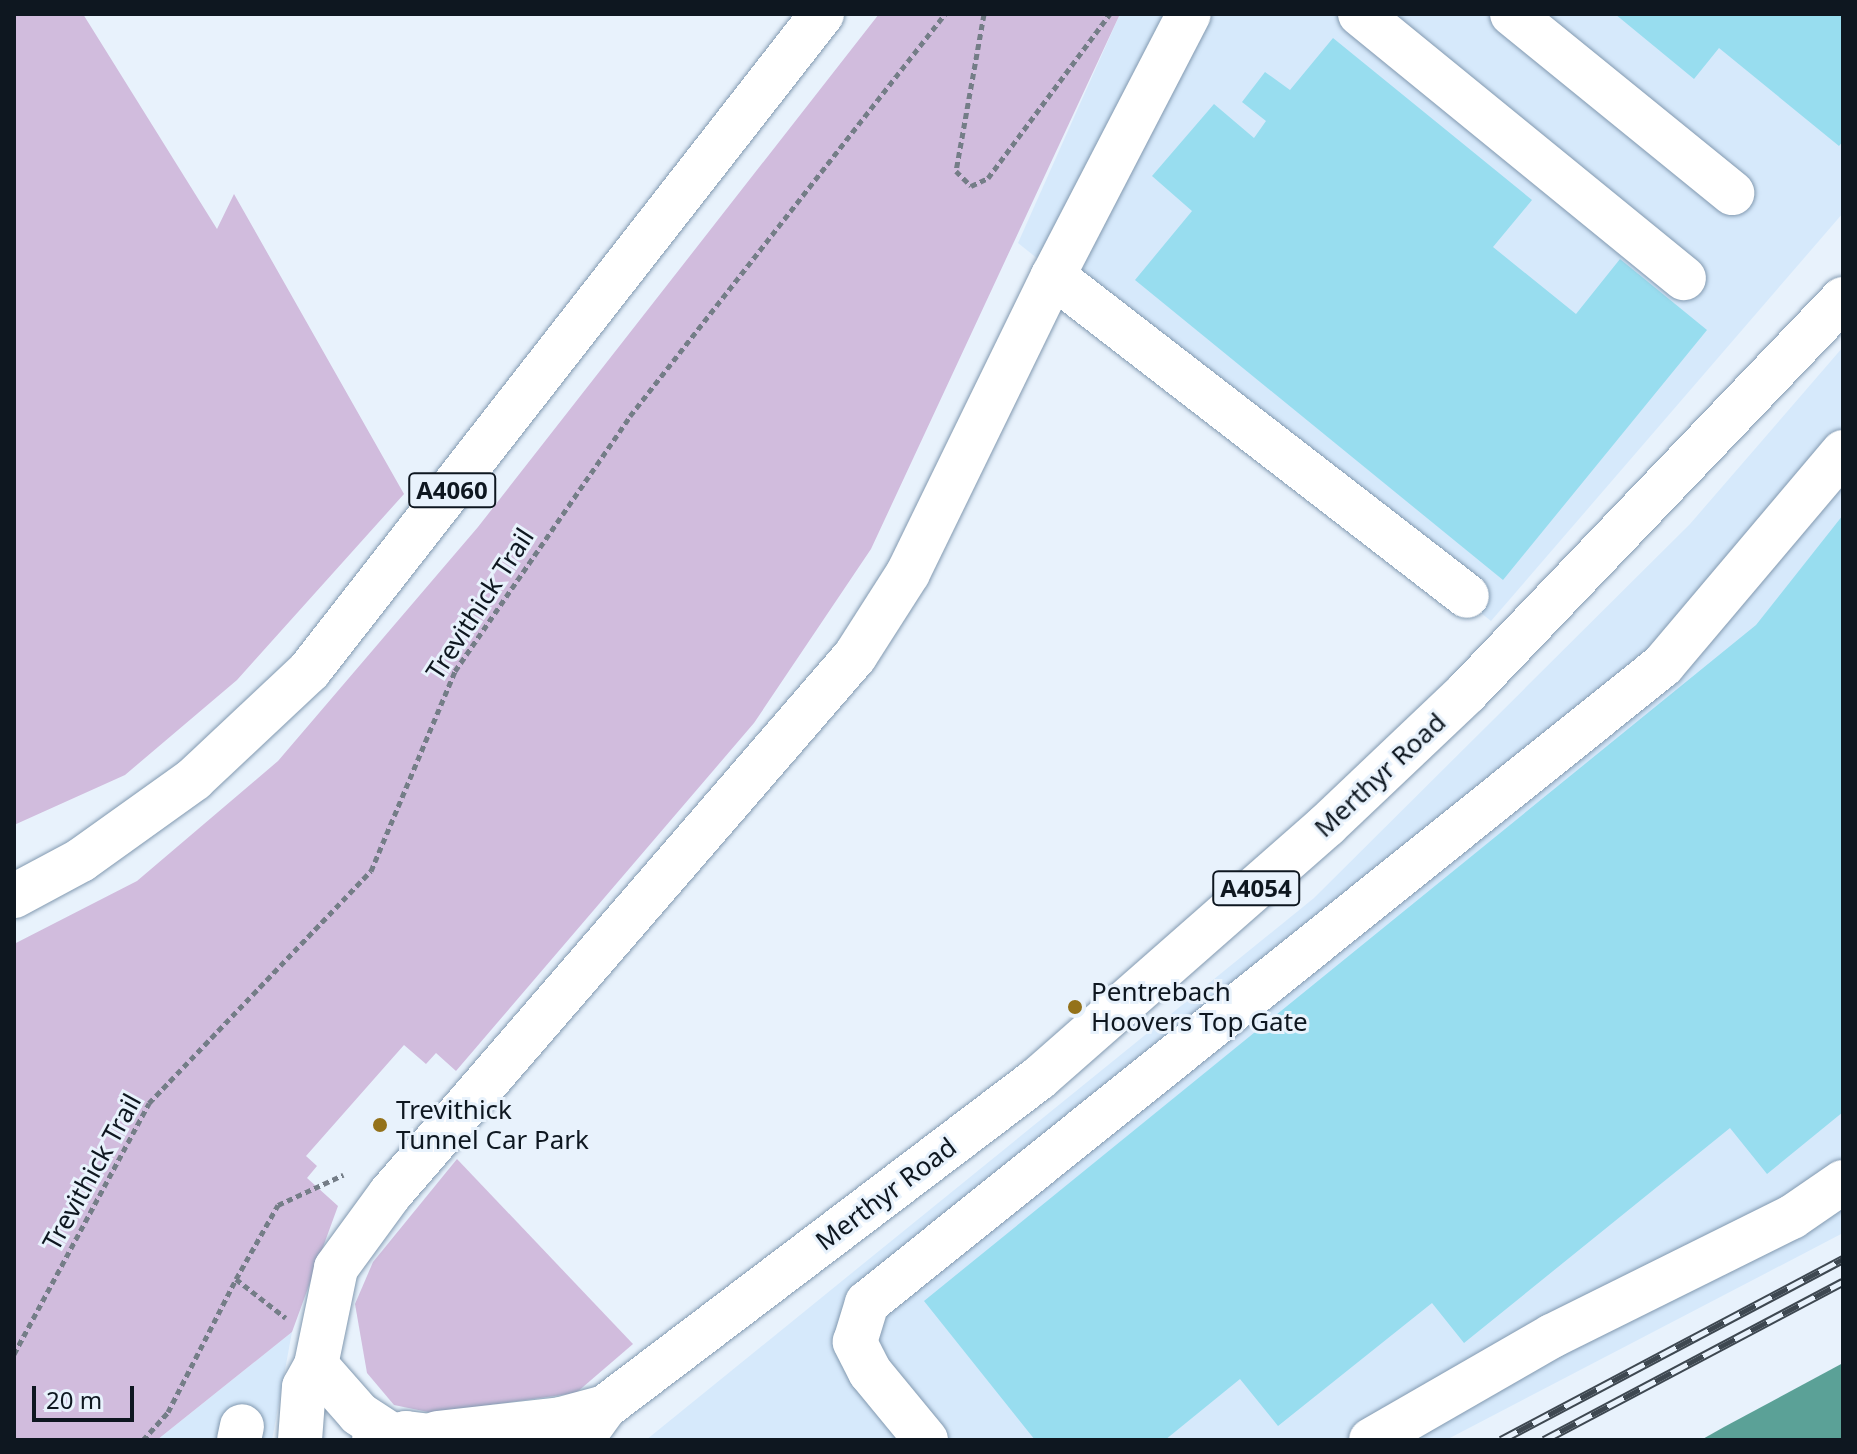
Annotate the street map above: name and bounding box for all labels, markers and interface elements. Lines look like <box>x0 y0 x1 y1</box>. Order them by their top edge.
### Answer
road number: A4060 <box>408 470 496 510</box>
street label: Trevithick Trail <box>420 522 540 686</box>
street label: Merthyr Road <box>1308 706 1452 844</box>
road number: A4054 <box>1212 868 1300 908</box>
place label: Pentrebach Hoovers Top Gate <box>1091 976 1308 1038</box>
marker: Pentrebach Hoovers Top Gate <box>1066 998 1084 1016</box>
street label: Trevithick Trail <box>36 1088 148 1256</box>
place label: Trevithick Tunnel Car Park <box>396 1094 589 1156</box>
marker: Trevithick Tunnel Car Park <box>371 1116 389 1134</box>
street label: Merthyr Road <box>810 1131 962 1257</box>
scale bar <box>36 1370 138 1420</box>
text: 20 m <box>46 1383 102 1416</box>

